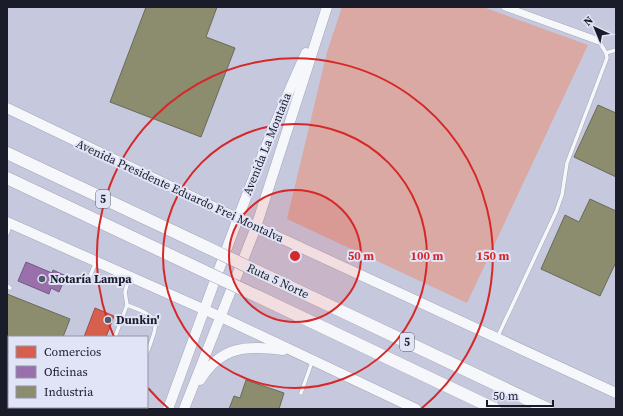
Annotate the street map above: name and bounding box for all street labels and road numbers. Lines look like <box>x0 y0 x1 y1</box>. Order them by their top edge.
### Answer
street label: Avenida La Montaña <box>239 89 295 198</box>
street label: Avenida Presidente Eduardo Frei Montalva <box>74 136 287 247</box>
road number: 5 <box>96 190 110 208</box>
street label: Ruta 5 Norte <box>244 260 312 302</box>
road number: 5 <box>400 333 414 351</box>

